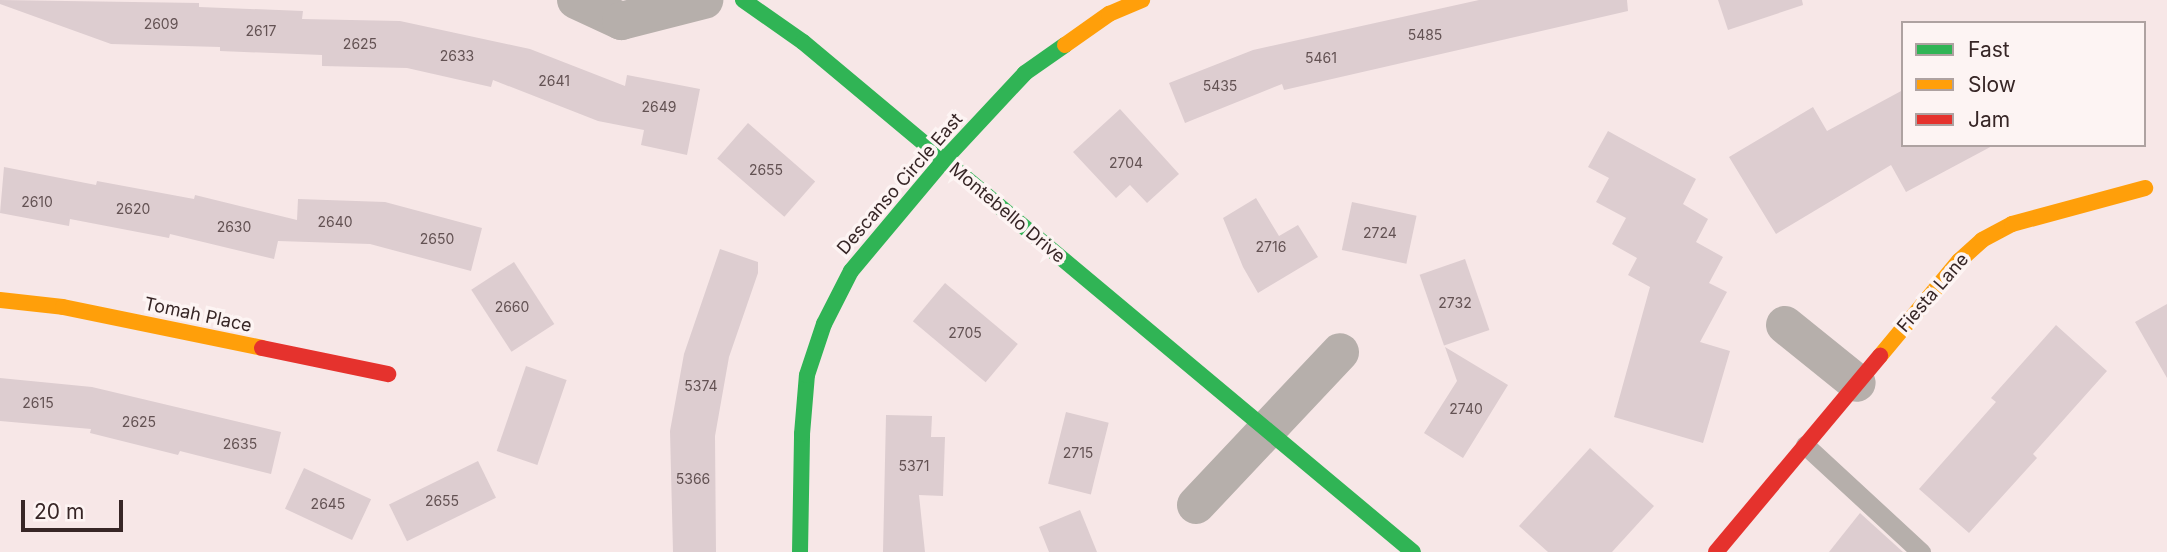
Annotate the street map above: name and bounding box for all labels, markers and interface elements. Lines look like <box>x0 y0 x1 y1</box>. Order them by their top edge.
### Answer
house number: 2609 <box>144 16 178 32</box>
legend <box>1901 21 2146 147</box>
house number: 2617 <box>246 23 276 39</box>
house number: 5485 <box>1408 27 1442 43</box>
house number: 2625 <box>343 36 377 52</box>
text: Fast <box>1968 37 2010 62</box>
house number: 2633 <box>440 48 474 64</box>
house number: 5461 <box>1305 50 1337 66</box>
text: Slow <box>1968 72 2016 97</box>
house number: 2641 <box>538 73 570 89</box>
house number: 5435 <box>1203 78 1237 94</box>
house number: 2649 <box>642 99 676 115</box>
text: Jam <box>1968 107 2010 132</box>
street label: Descanso Circle East <box>833 109 967 259</box>
house number: 2704 <box>1109 155 1143 171</box>
street label: Montebello Drive <box>945 158 1069 268</box>
house number: 2655 <box>749 162 783 178</box>
house number: 2610 <box>21 194 53 210</box>
house number: 2620 <box>116 201 150 217</box>
house number: 2640 <box>317 214 353 230</box>
house number: 2630 <box>217 219 251 235</box>
house number: 2724 <box>1363 225 1397 241</box>
house number: 2650 <box>420 231 454 247</box>
house number: 2716 <box>1256 239 1286 255</box>
street label: Fiesta Lane <box>1893 249 1973 337</box>
street label: Tomah Place <box>142 293 254 337</box>
house number: 2732 <box>1438 295 1472 311</box>
house number: 2660 <box>495 299 529 315</box>
house number: 2705 <box>948 325 982 341</box>
house number: 5374 <box>684 378 718 394</box>
house number: 2615 <box>22 395 54 411</box>
house number: 2740 <box>1449 401 1483 417</box>
house number: 2625 <box>122 414 156 430</box>
house number: 2635 <box>223 436 257 452</box>
house number: 2715 <box>1063 445 1093 461</box>
house number: 5371 <box>899 458 929 474</box>
house number: 5366 <box>676 471 710 487</box>
scale bar <box>24 486 126 530</box>
house number: 2655 <box>425 493 459 509</box>
house number: 2645 <box>311 496 345 512</box>
text: 20 m <box>34 499 84 524</box>

